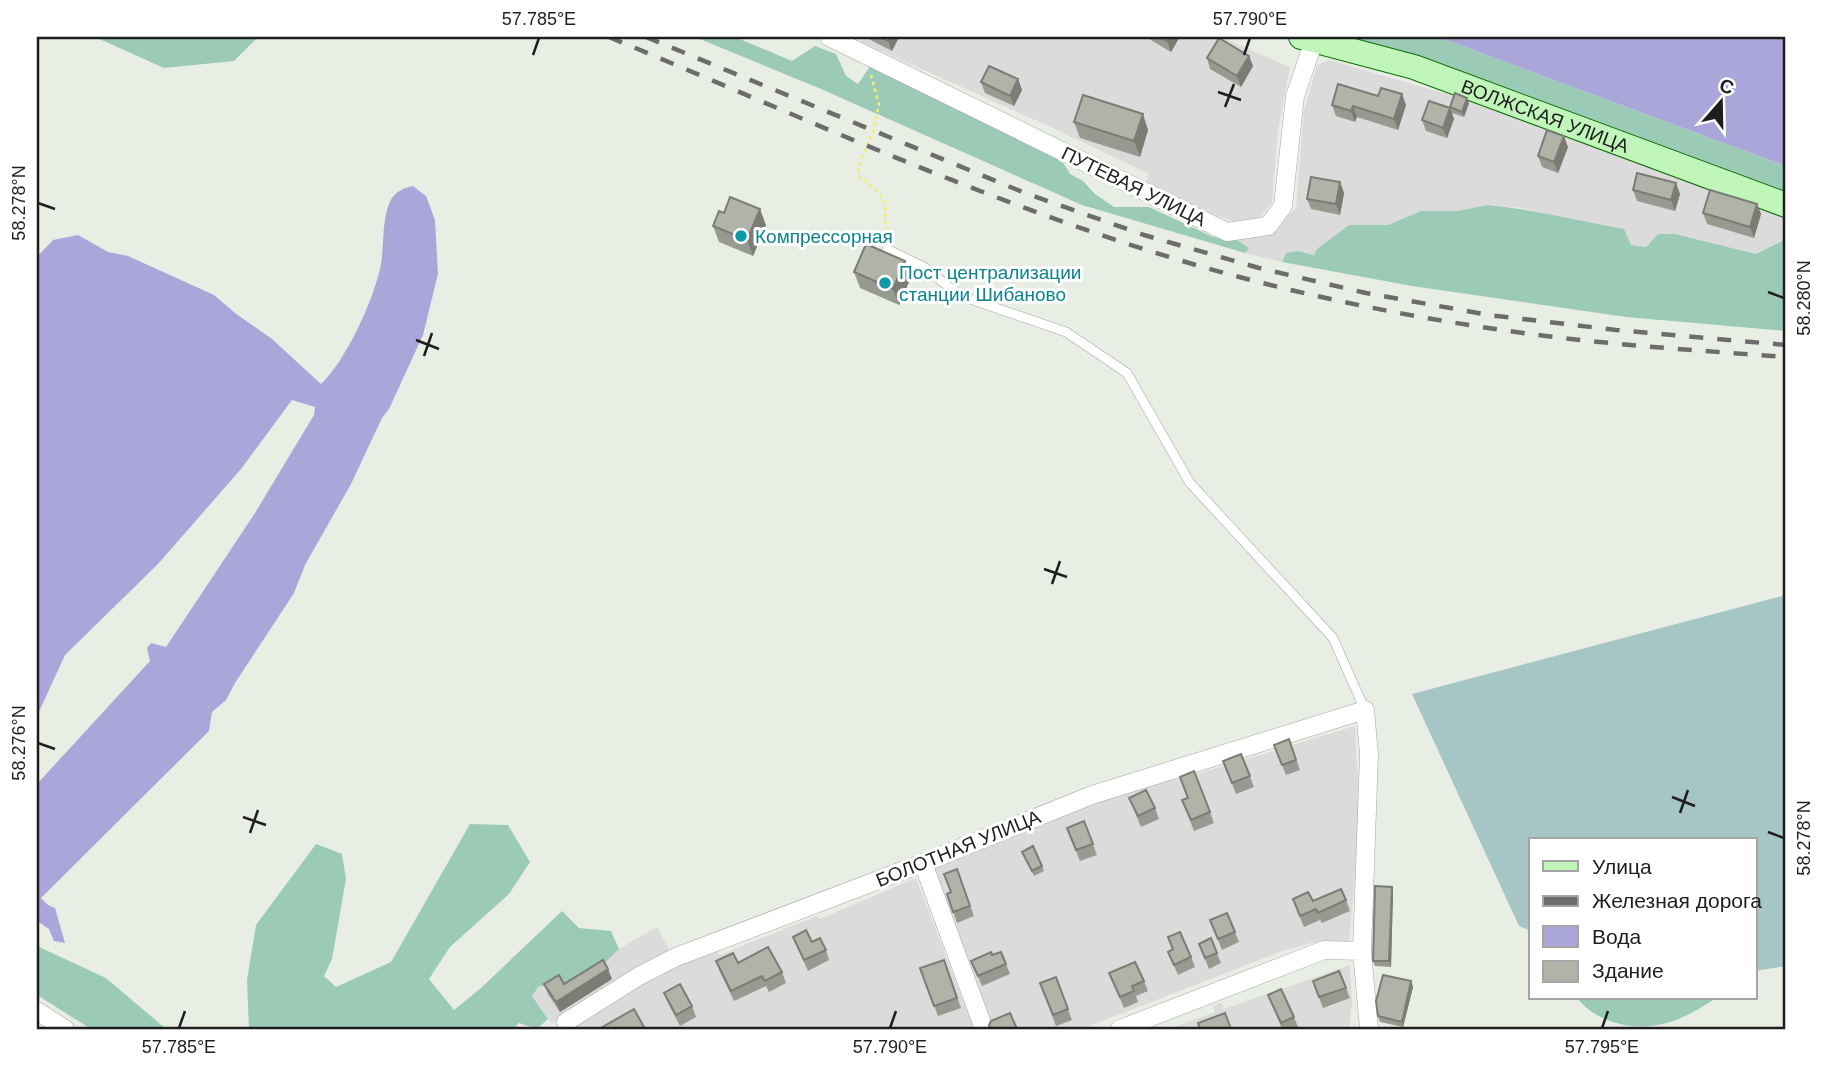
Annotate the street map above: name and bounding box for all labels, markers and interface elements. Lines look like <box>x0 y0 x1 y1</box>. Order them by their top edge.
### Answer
text: 57.785°E <box>502 9 576 29</box>
text: 57.790°E <box>1213 9 1287 29</box>
north arrow <box>1686 66 1756 136</box>
text: С <box>1717 74 1737 99</box>
street label: ВОЛЖСКАЯ УЛИЦА <box>1458 76 1632 157</box>
street label: ПУТЕВАЯ УЛИЦА <box>1058 142 1210 231</box>
text: 58.278°N <box>9 165 29 241</box>
place label: Компрессорная <box>755 226 893 247</box>
marker: Компрессорная <box>733 228 749 244</box>
text: 58.280°N <box>1794 260 1814 336</box>
place label: Пост централизации станции Шибаново <box>899 262 1081 305</box>
marker: Пост централизации станции Шибаново <box>877 275 893 291</box>
text: 58.276°N <box>9 705 29 781</box>
text: 58.278°N <box>1794 800 1814 876</box>
street label: БОЛОТНАЯ УЛИЦА <box>873 806 1044 891</box>
legend <box>1529 838 1756 1000</box>
text: Улица <box>1592 855 1652 878</box>
text: Железная дорога <box>1592 889 1762 912</box>
text: Вода <box>1592 925 1641 948</box>
text: Здание <box>1592 959 1664 982</box>
text: 57.785°E <box>142 1037 216 1057</box>
text: 57.790°E <box>853 1037 927 1057</box>
text: 57.795°E <box>1565 1037 1639 1057</box>

